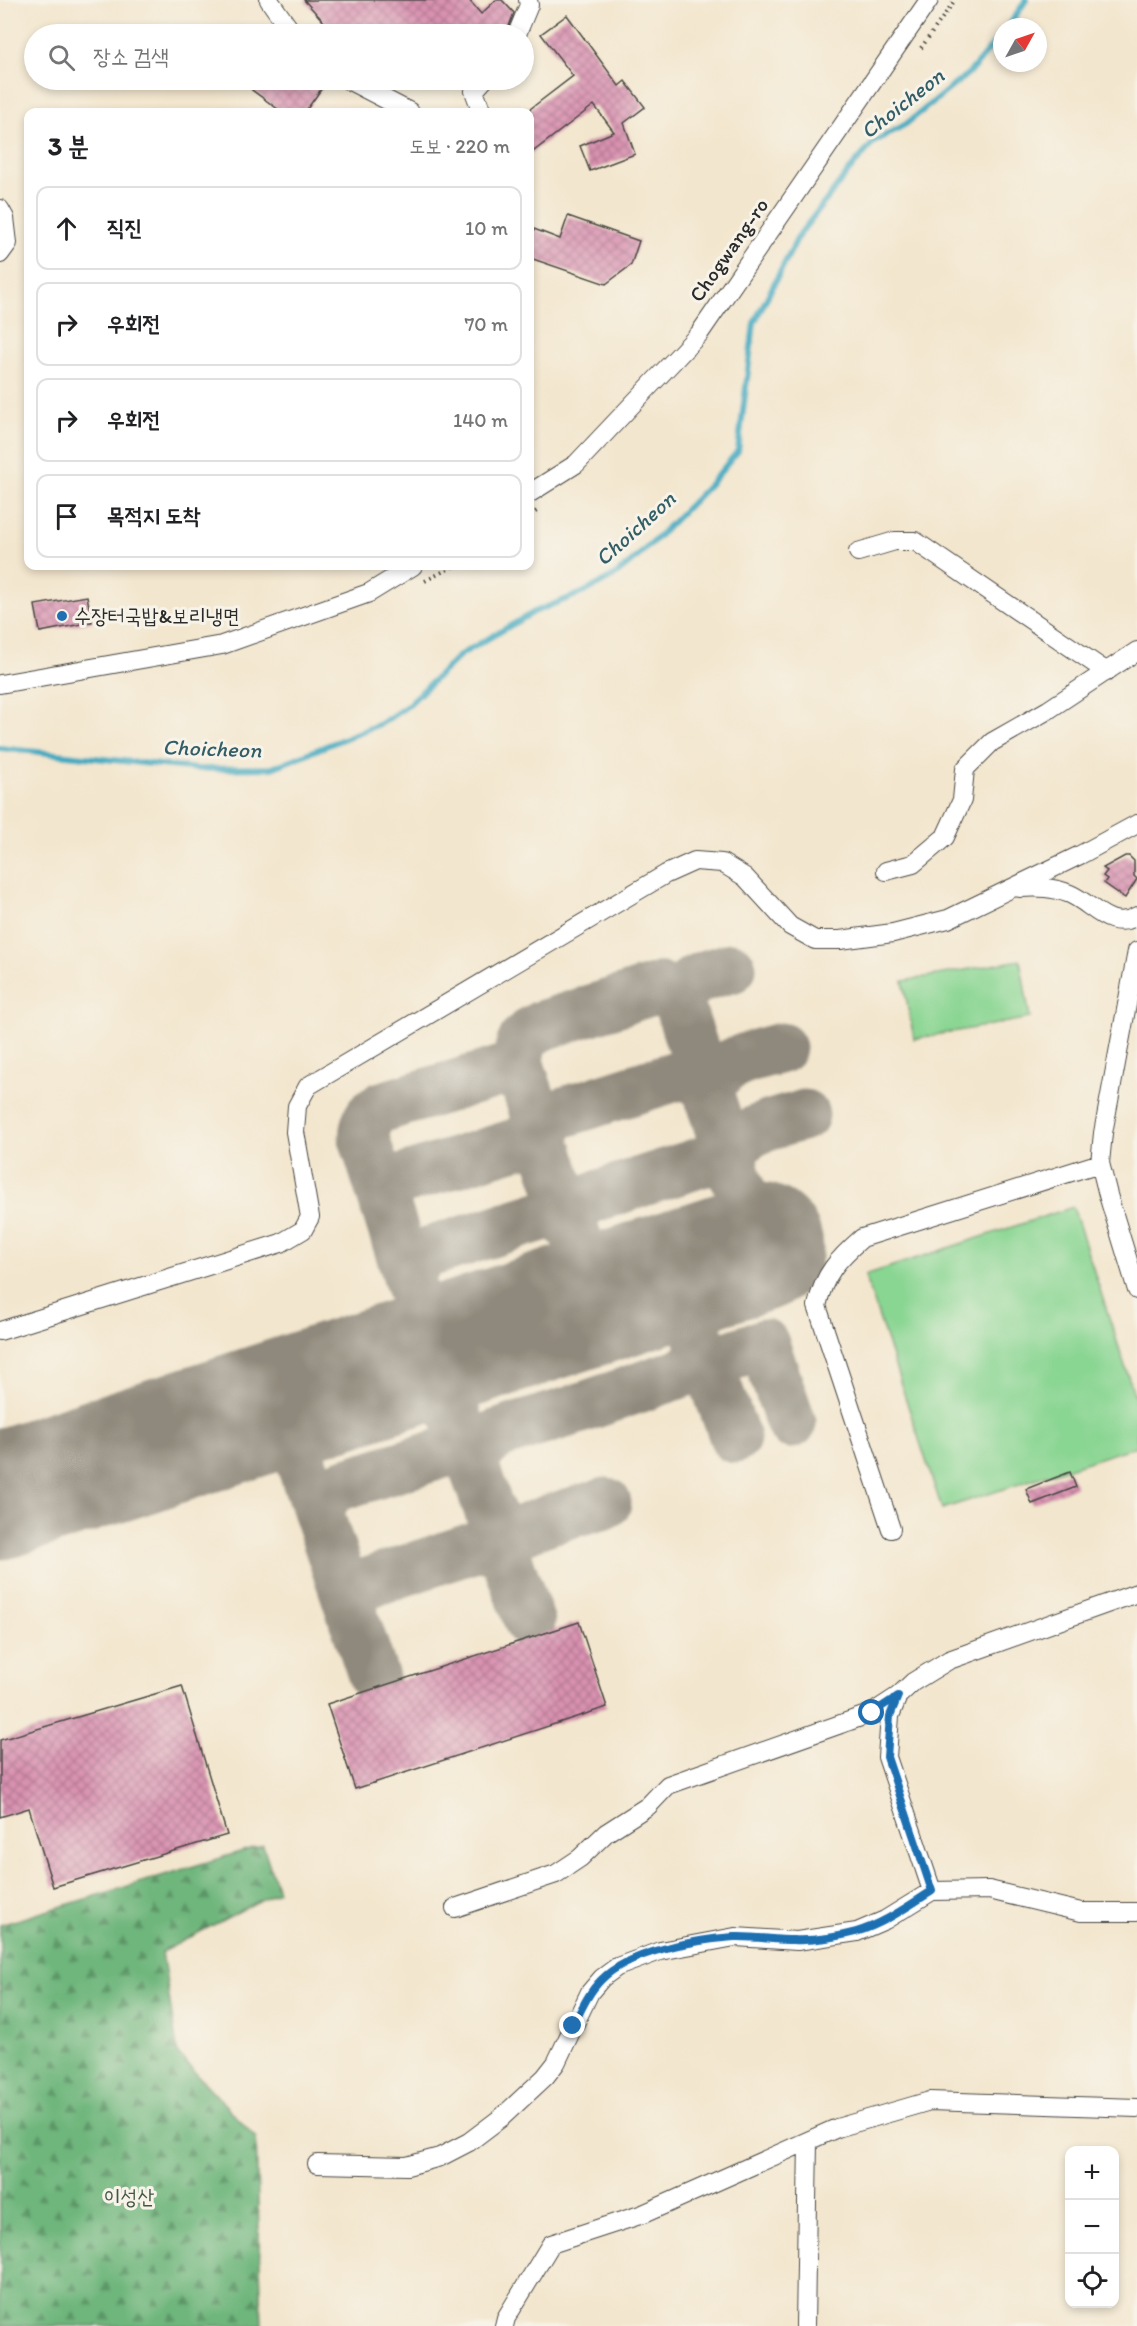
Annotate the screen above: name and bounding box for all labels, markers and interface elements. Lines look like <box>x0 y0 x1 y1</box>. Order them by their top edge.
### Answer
north arrow <box>993 18 1047 72</box>
search box <box>24 24 534 90</box>
icon: search <box>45 41 78 74</box>
text: 장소 검색 <box>93 43 169 70</box>
water label: Choicheon <box>855 62 950 144</box>
text: 3 분 <box>48 130 89 162</box>
text: 도보 · 220 m <box>409 134 510 158</box>
street label: Chogwang-ro <box>684 193 773 306</box>
icon: ahead <box>50 212 83 245</box>
text: 직진 <box>107 214 142 241</box>
text: 10 m <box>465 216 508 240</box>
icon: right <box>50 308 83 341</box>
text: 우회전 <box>107 310 160 337</box>
text: 70 m <box>464 312 508 336</box>
icon: right <box>50 404 83 437</box>
text: 우회전 <box>107 406 160 433</box>
text: 140 m <box>453 408 508 432</box>
water label: Choicheon <box>590 485 682 571</box>
icon: arrive <box>50 500 83 533</box>
text: 목적지 도착 <box>107 502 200 529</box>
place label: 수장터국밥&보리냉면 <box>74 603 240 628</box>
marker: 수장터국밥&보리냉면 <box>55 609 69 623</box>
water label: Choicheon <box>162 733 262 764</box>
route start <box>858 1699 884 1725</box>
route end <box>559 2012 585 2038</box>
map controls <box>1065 2146 1119 2308</box>
button: + <box>1065 2146 1119 2200</box>
park label: 이성산 <box>104 2184 154 2209</box>
button: − <box>1065 2200 1119 2254</box>
button: locate <box>1065 2254 1119 2308</box>

